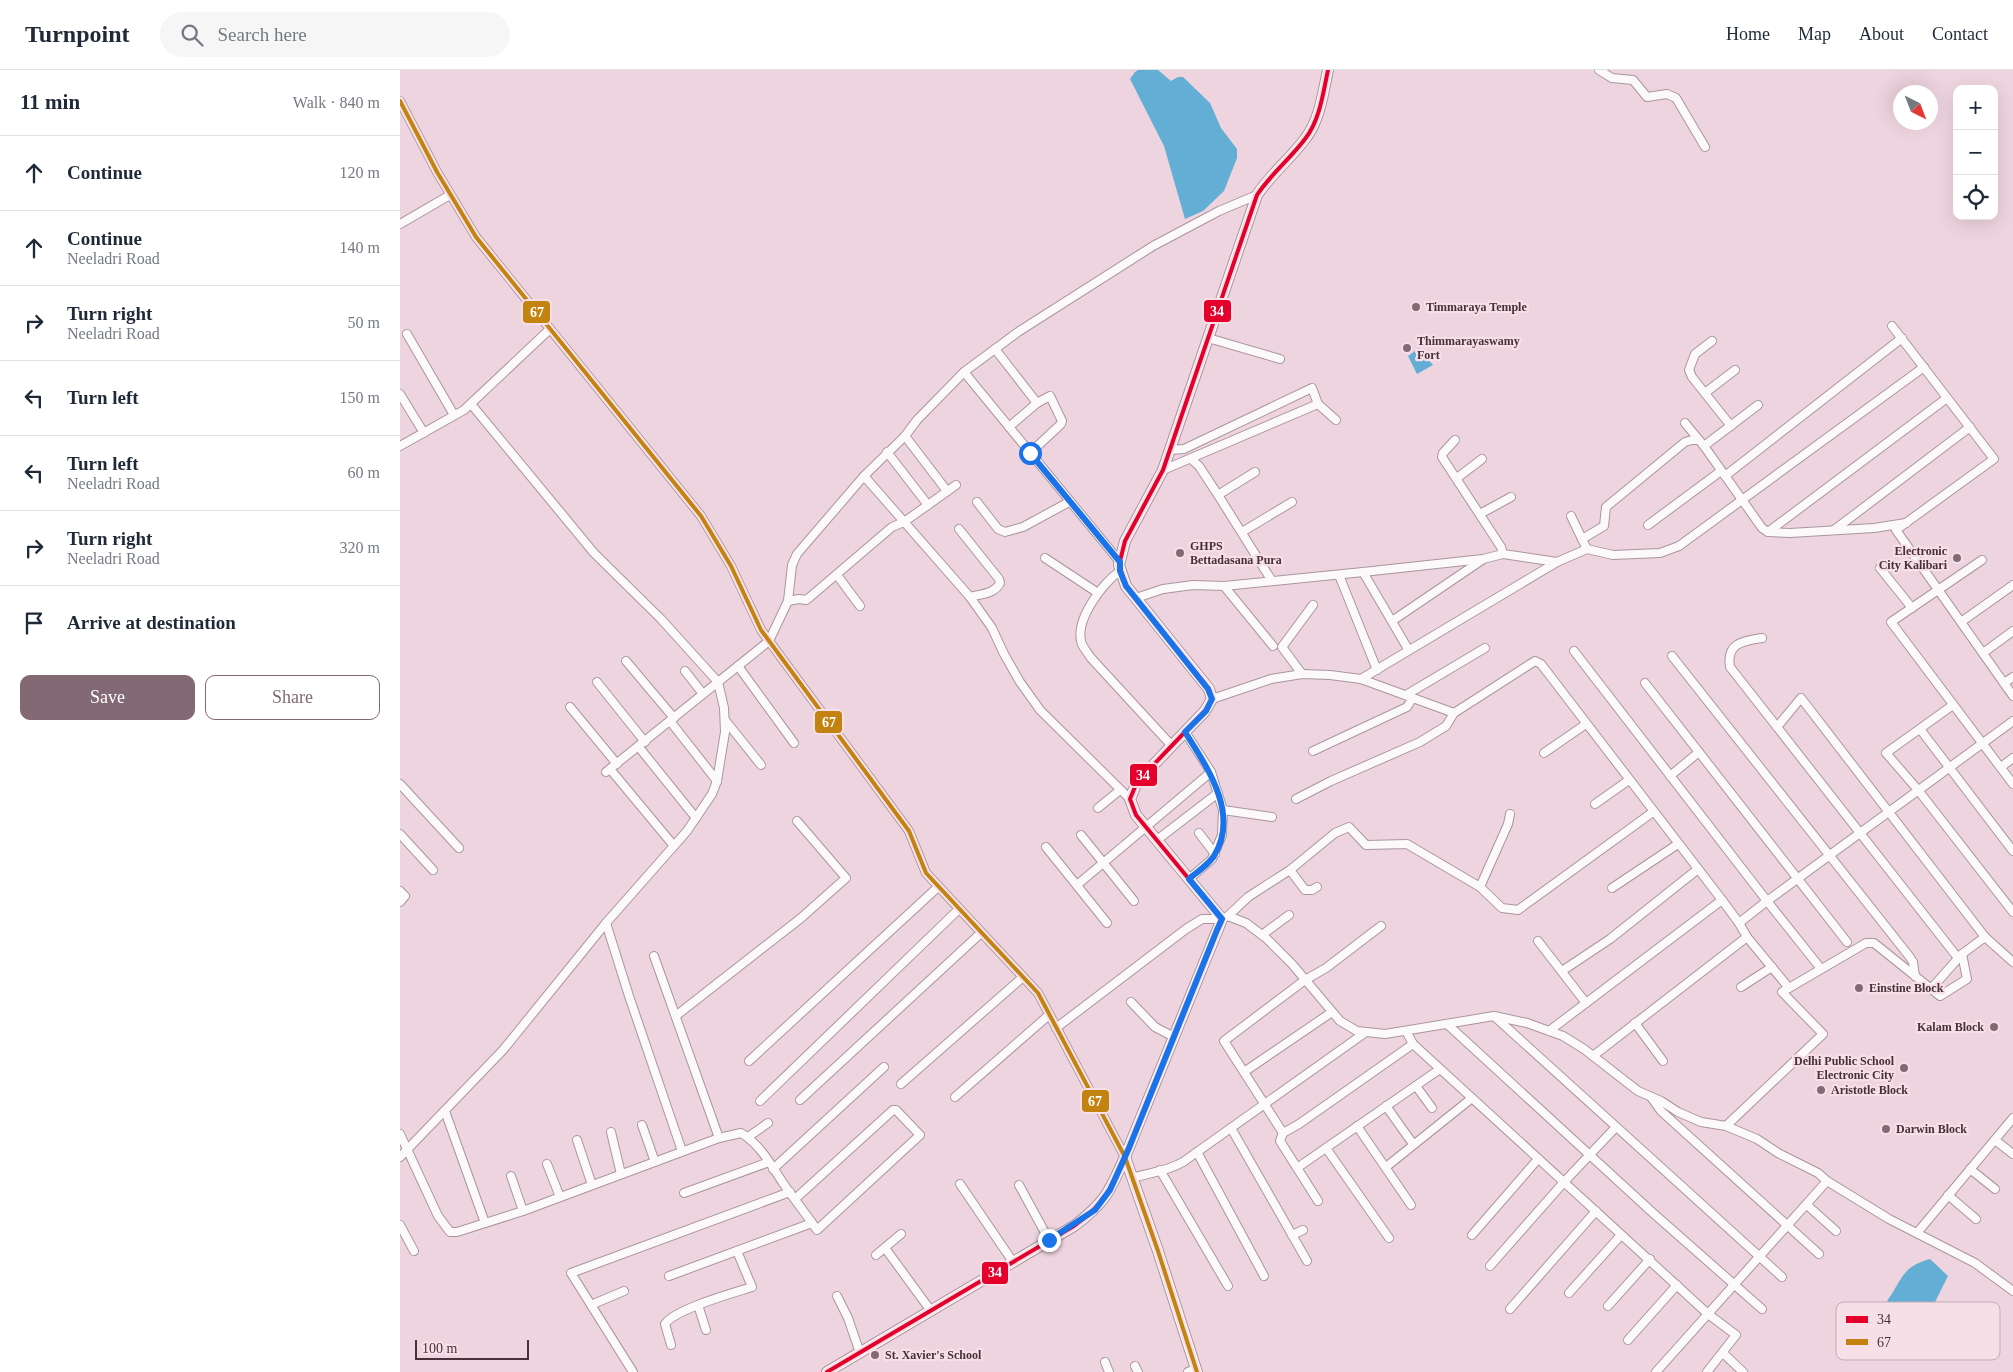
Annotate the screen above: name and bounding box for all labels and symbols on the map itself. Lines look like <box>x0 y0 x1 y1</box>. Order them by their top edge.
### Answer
north arrow <box>1893 85 1938 130</box>
line badge: 34 <box>1203 299 1232 323</box>
line badge: 67 <box>522 300 551 324</box>
place label: Timmaraya Temple <box>1426 300 1527 314</box>
marker: Timmaraya Temple <box>1410 301 1422 313</box>
text: 34 <box>1210 304 1224 319</box>
text: 67 <box>530 305 544 320</box>
place label: Thimmarayaswamy Fort <box>1417 334 1520 362</box>
marker: Thimmarayaswamy Fort <box>1401 342 1413 354</box>
route start <box>1019 442 1042 465</box>
place label: GHPS Bettadasana Pura <box>1190 539 1282 567</box>
place label: Electronic City Kalibari <box>1879 544 1948 572</box>
marker: GHPS Bettadasana Pura <box>1174 547 1186 559</box>
marker: Electronic City Kalibari <box>1951 552 1963 564</box>
line badge: 67 <box>814 710 843 734</box>
text: 67 <box>822 715 836 730</box>
line badge: 34 <box>1129 763 1158 787</box>
text: 34 <box>1136 768 1150 783</box>
place label: Einstine Block <box>1869 981 1944 995</box>
marker: Einstine Block <box>1853 982 1865 994</box>
place label: Kalam Block <box>1917 1020 1984 1034</box>
marker: Kalam Block <box>1988 1021 2000 1033</box>
place label: Delhi Public School Electronic City <box>1794 1054 1895 1082</box>
marker: Delhi Public School Electronic City <box>1898 1062 1910 1074</box>
place label: Aristotle Block <box>1831 1083 1908 1097</box>
marker: Aristotle Block <box>1815 1084 1827 1096</box>
line badge: 67 <box>1081 1089 1110 1113</box>
text: 67 <box>1088 1094 1102 1109</box>
place label: Darwin Block <box>1896 1122 1967 1136</box>
marker: Darwin Block <box>1880 1123 1892 1135</box>
route end <box>1038 1229 1061 1252</box>
line badge: 34 <box>981 1261 1009 1285</box>
text: 34 <box>988 1265 1002 1280</box>
legend <box>1836 1302 2000 1360</box>
text: 34 <box>1877 1312 1891 1327</box>
text: 67 <box>1877 1335 1891 1350</box>
scale bar <box>415 1337 529 1360</box>
place label: St. Xavier's School <box>885 1348 982 1362</box>
marker: St. Xavier's School <box>869 1349 881 1361</box>

